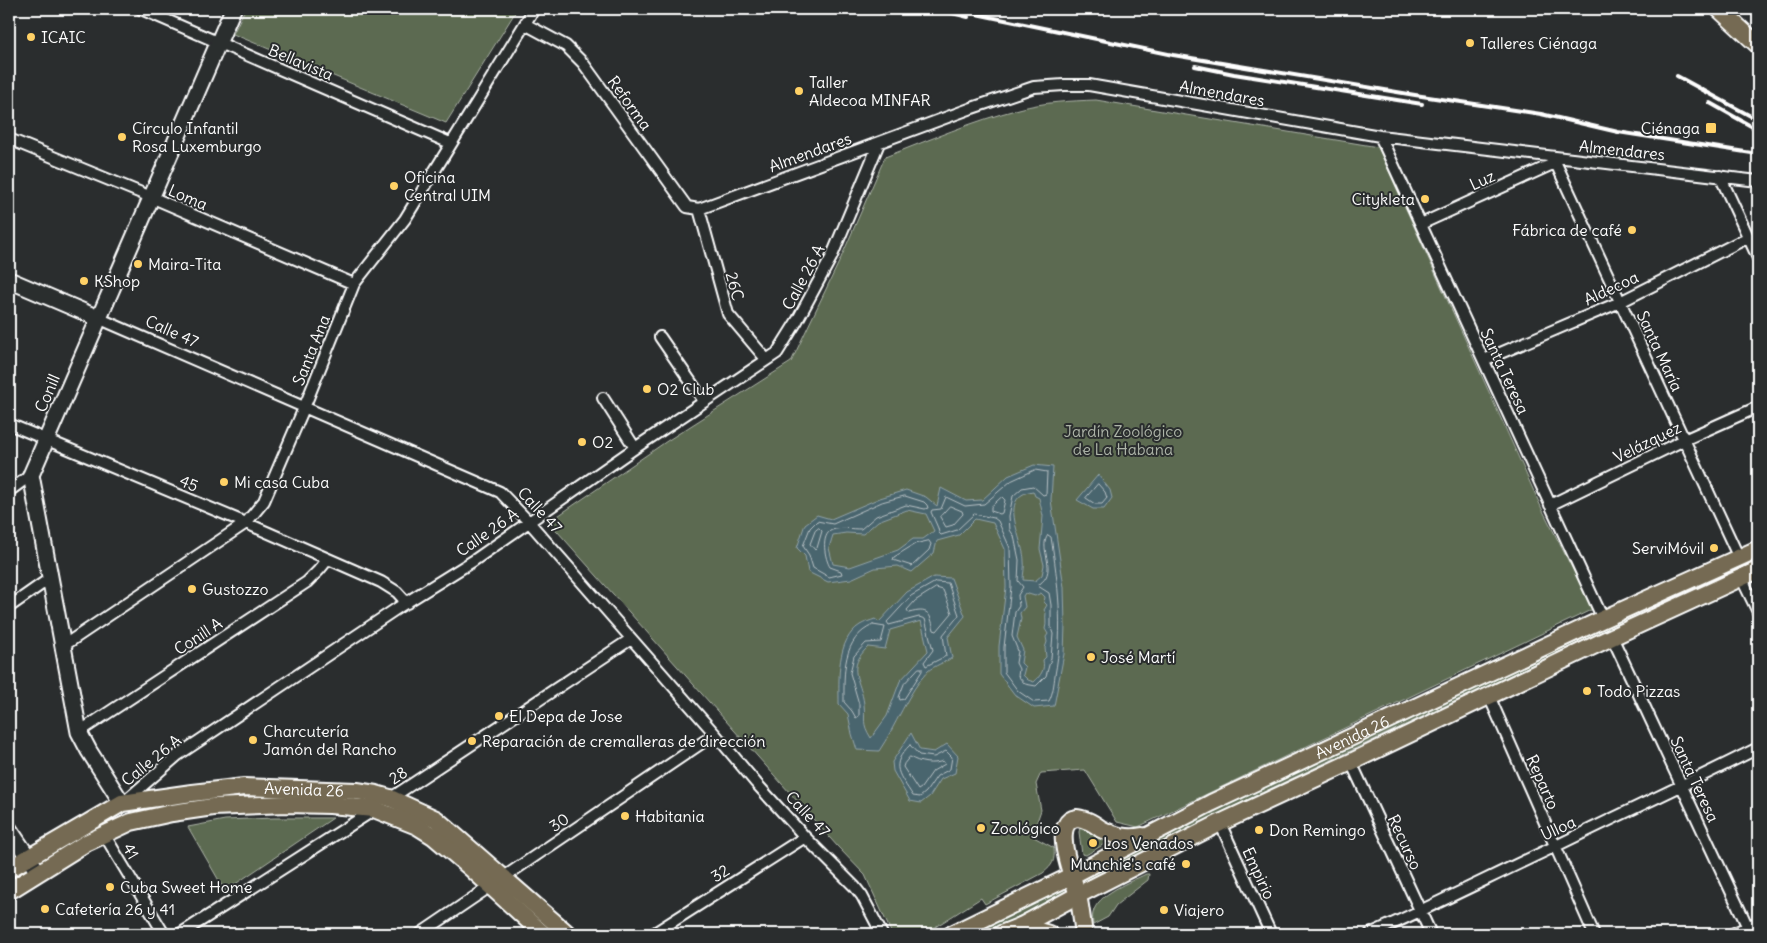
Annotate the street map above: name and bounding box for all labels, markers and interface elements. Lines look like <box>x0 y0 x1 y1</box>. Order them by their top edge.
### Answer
place label: ICAIC <box>41 27 86 47</box>
marker: ICAIC <box>25 31 37 43</box>
place label: Talleres Ciénaga <box>1480 33 1597 53</box>
marker: Talleres Ciénaga <box>1464 37 1476 49</box>
street label: Bellavista <box>266 39 336 85</box>
street label: Reforma <box>604 72 656 134</box>
place label: Taller Aldecoa MINFAR <box>809 72 931 110</box>
street label: Almendares <box>1178 76 1266 110</box>
marker: Taller Aldecoa MINFAR <box>793 85 805 97</box>
place label: Círculo Infantil Rosa Luxemburgo <box>132 118 262 156</box>
place label: Ciénaga <box>1641 118 1700 138</box>
marker: Ciénaga <box>1704 121 1718 135</box>
street label: Almendares <box>766 128 854 176</box>
marker: Círculo Infantil Rosa Luxemburgo <box>116 131 128 143</box>
street label: Almendares <box>1578 136 1666 164</box>
street label: Luz <box>1466 165 1498 194</box>
place label: Oficina Central UIM <box>404 167 491 205</box>
street label: Loma <box>165 180 211 214</box>
marker: Oficina Central UIM <box>388 180 400 192</box>
place label: Citykleta <box>1352 189 1415 209</box>
marker: Citykleta <box>1419 193 1431 205</box>
place label: Fábrica de café <box>1512 220 1622 240</box>
marker: Fábrica de café <box>1626 224 1638 236</box>
street label: Calle 26 A <box>777 241 829 313</box>
place label: Maira-Tita <box>148 254 221 274</box>
marker: Maira-Tita <box>132 258 144 270</box>
street label: Aldecoa <box>1581 267 1641 309</box>
street label: 26C <box>722 270 748 302</box>
place label: KShop <box>94 271 140 291</box>
marker: KShop <box>78 275 90 287</box>
street label: Santa María <box>1633 307 1687 395</box>
street label: Calle 47 <box>142 310 202 352</box>
street label: Santa Ana <box>288 312 334 388</box>
street label: Santa Teresa <box>1476 325 1534 417</box>
street label: Conill <box>30 371 64 415</box>
place label: O2 Club <box>657 379 714 399</box>
marker: O2 Club <box>641 383 653 395</box>
street label: Velázquez <box>1610 417 1684 467</box>
park label: Jardín Zoológico de La Habana <box>1064 421 1182 459</box>
place label: O2 <box>592 432 613 452</box>
marker: O2 <box>576 436 588 448</box>
street label: 45 <box>177 470 201 496</box>
place label: Mi casa Cuba <box>234 472 329 492</box>
marker: Mi casa Cuba <box>218 476 230 488</box>
street label: Calle 47 <box>514 483 567 537</box>
street label: Calle 26 A <box>452 503 522 561</box>
place label: ServiMóvil <box>1632 538 1704 558</box>
marker: ServiMóvil <box>1708 542 1720 554</box>
place label: Gustozzo <box>202 579 269 599</box>
marker: Gustozzo <box>186 583 198 595</box>
street label: Conill A <box>170 613 226 659</box>
place label: José Martí <box>1101 647 1176 667</box>
marker: José Martí <box>1085 651 1097 663</box>
place label: Todo Pizzas <box>1597 681 1680 701</box>
marker: Todo Pizzas <box>1581 685 1593 697</box>
place label: El Depa de Jose <box>509 706 623 726</box>
marker: El Depa de Jose <box>493 710 505 722</box>
street label: Avenida 26 <box>1312 711 1392 763</box>
place label: Charcutería Jamón del Rancho <box>263 721 397 759</box>
street label: Calle 26 A <box>117 730 185 790</box>
place label: Reparación de cremalleras de dirección <box>482 731 765 751</box>
street label: Santa Teresa <box>1666 733 1724 825</box>
marker: Charcutería Jamón del Rancho <box>247 734 259 746</box>
marker: Reparación de cremalleras de dirección <box>466 735 478 747</box>
street label: Reparto <box>1522 752 1564 812</box>
street label: 28 <box>385 762 411 788</box>
street label: Avenida 26 <box>264 778 344 801</box>
street label: Calle 47 <box>782 787 835 841</box>
place label: Habitania <box>635 806 705 826</box>
street label: 30 <box>545 808 573 836</box>
marker: Habitania <box>619 810 631 822</box>
street label: Recurso <box>1384 811 1426 873</box>
street label: Ulloa <box>1537 811 1579 845</box>
place label: Zoológico <box>991 818 1060 838</box>
place label: Don Remingo <box>1269 820 1366 840</box>
marker: Zoológico <box>975 822 987 834</box>
marker: Don Remingo <box>1253 824 1265 836</box>
place label: Los Venados <box>1103 833 1194 853</box>
marker: Los Venados <box>1087 837 1099 849</box>
street label: 41 <box>118 839 144 863</box>
street label: Empirio <box>1238 844 1280 902</box>
place label: Munchie's café <box>1070 854 1176 874</box>
marker: Munchie's café <box>1180 858 1192 870</box>
street label: 32 <box>707 860 733 886</box>
place label: Cuba Sweet Home <box>120 877 252 897</box>
marker: Cuba Sweet Home <box>104 881 116 893</box>
place label: Cafetería 26 y 41 <box>55 899 175 919</box>
place label: Viajero <box>1174 900 1224 920</box>
marker: Cafetería 26 y 41 <box>39 903 51 915</box>
marker: Viajero <box>1158 904 1170 916</box>

